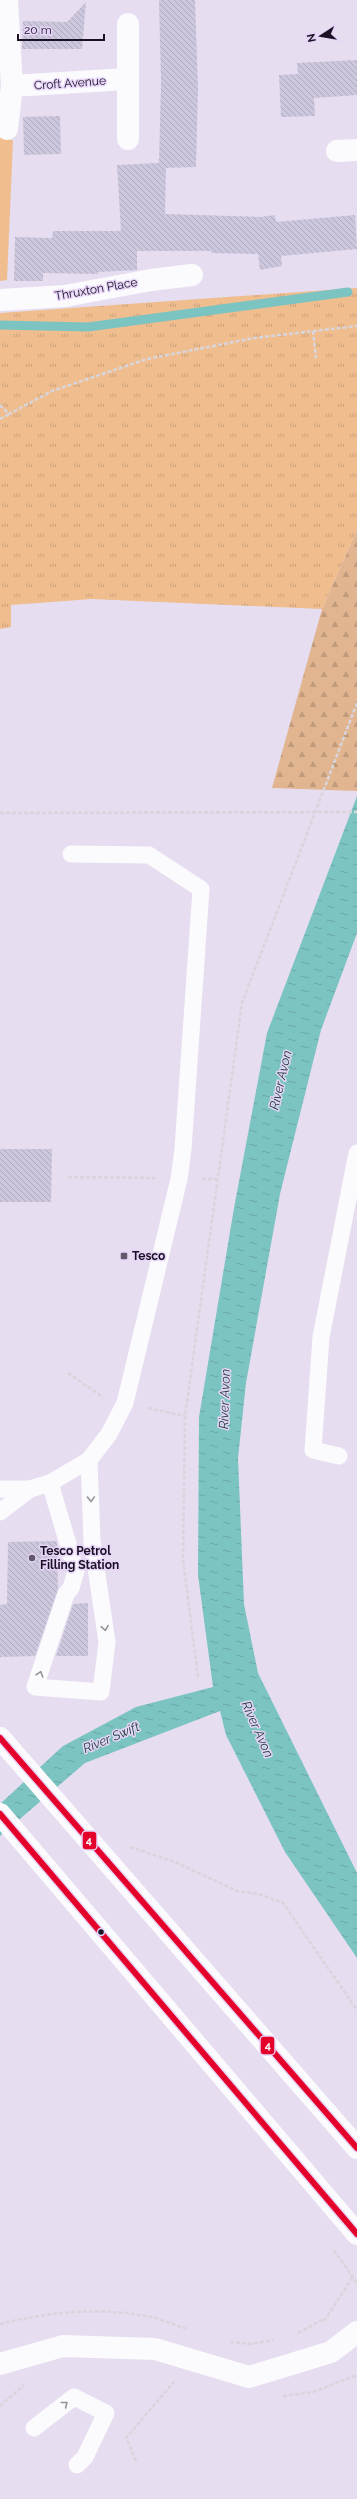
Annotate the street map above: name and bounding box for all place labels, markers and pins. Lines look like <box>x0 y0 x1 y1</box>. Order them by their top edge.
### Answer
place label: Tesco <box>132 1249 165 1263</box>
marker: Tesco <box>119 1251 129 1261</box>
place label: Tesco Petrol Filling Station <box>40 1544 119 1572</box>
marker: Tesco Petrol Filling Station <box>27 1553 37 1563</box>
unlabelled marker <box>96 1927 106 1937</box>

